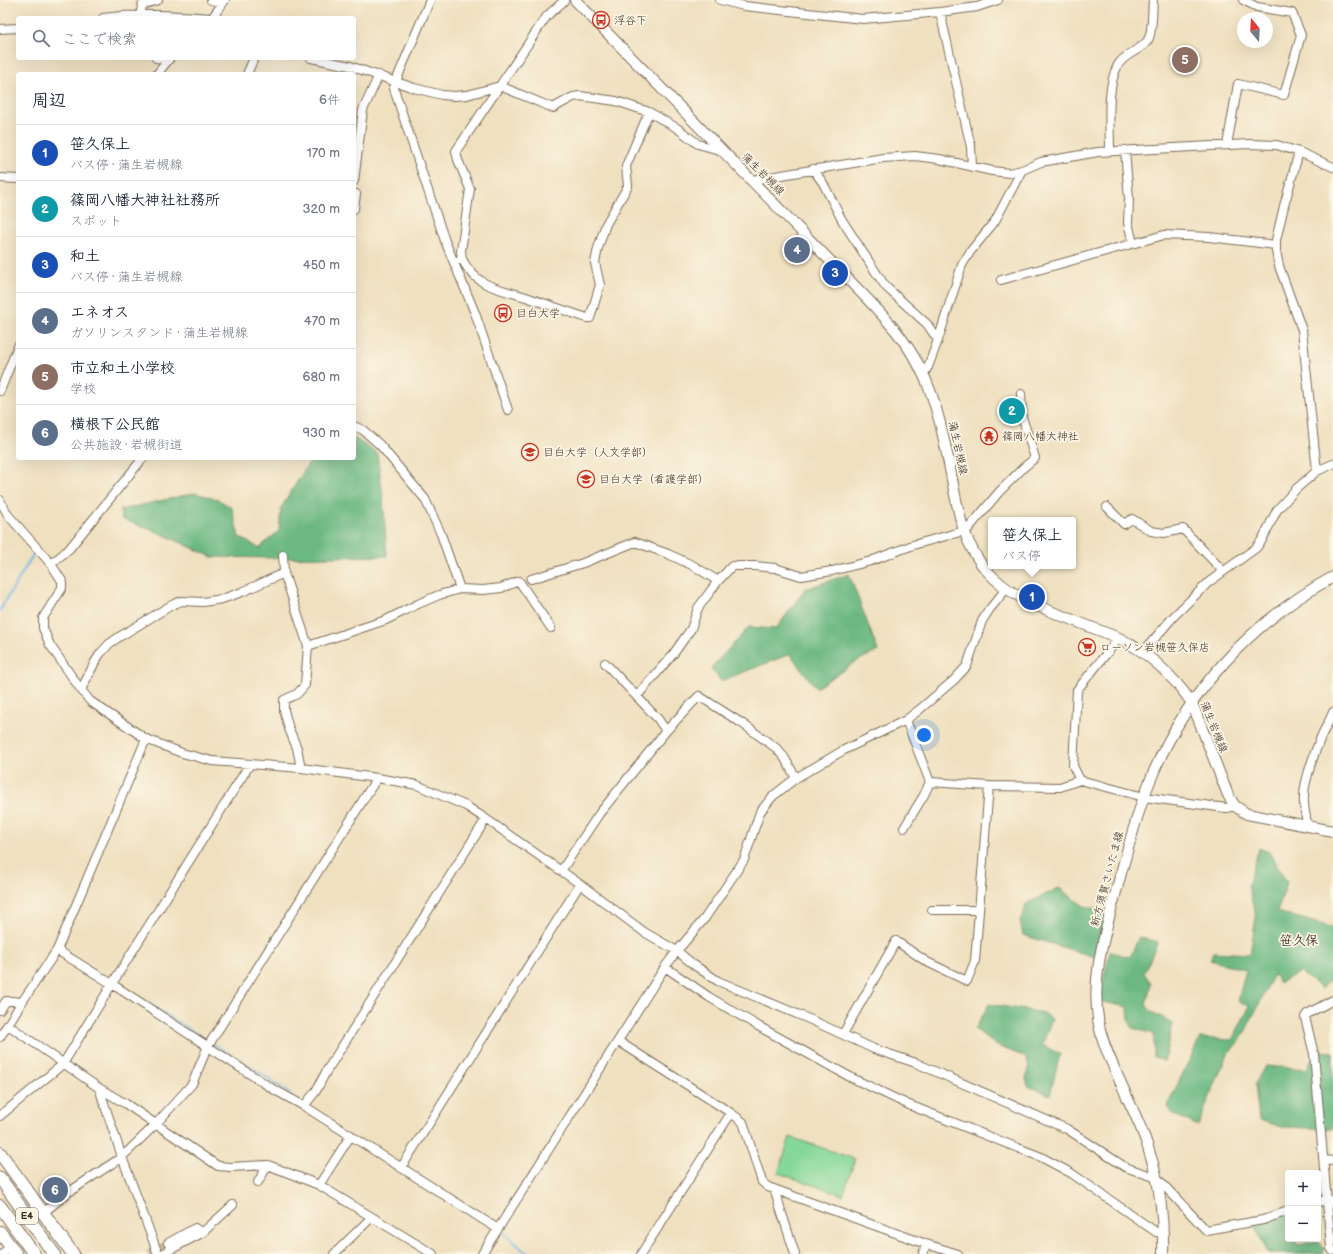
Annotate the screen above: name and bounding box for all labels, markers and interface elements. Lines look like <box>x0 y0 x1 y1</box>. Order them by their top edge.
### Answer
bus stop icon: 浮谷下 <box>591 10 611 30</box>
north arrow <box>1237 12 1273 48</box>
place label: 浮谷下 <box>614 14 647 27</box>
search box <box>16 16 356 60</box>
icon: search <box>30 27 52 49</box>
text: ここで検索 <box>62 30 137 49</box>
pin: 5 <box>1172 45 1198 75</box>
text: 周辺 <box>32 91 66 111</box>
text: 6件 <box>319 92 340 108</box>
text: 笹久保上 <box>70 135 130 154</box>
text: 1 <box>42 145 48 161</box>
text: 170 m <box>307 145 340 161</box>
street label: 蒲生岩槻線 <box>739 150 787 198</box>
text: バス停 · 蒲生岩槻線 <box>70 157 182 173</box>
text: 篠岡八幡大神社社務所 <box>70 191 220 210</box>
text: 2 <box>41 201 49 217</box>
text: 320 m <box>302 201 340 217</box>
text: スポット <box>70 213 122 229</box>
pin: 4 <box>784 235 810 265</box>
text: 和土 <box>70 247 100 266</box>
text: 3 <box>41 257 49 273</box>
text: 450 m <box>303 257 340 273</box>
pin: 3 <box>822 258 848 288</box>
text: バス停 · 蒲生岩槻線 <box>70 269 182 285</box>
text: エネオス <box>70 303 129 322</box>
bus stop icon: 目白大学 <box>493 303 513 323</box>
place label: 目白大学 <box>516 307 560 320</box>
text: 4 <box>41 313 49 329</box>
text: 470 m <box>304 313 340 329</box>
text: ガソリンスタンド · 蒲生岩槻線 <box>70 325 248 341</box>
text: 市立和土小学校 <box>70 359 175 378</box>
text: 5 <box>41 369 49 385</box>
text: 680 m <box>303 369 340 385</box>
text: 学校 <box>70 381 96 397</box>
pin: 2 <box>999 396 1025 426</box>
text: 横根下公民館 <box>70 415 160 434</box>
street label: 蒲生岩槻線 <box>946 420 970 476</box>
text: 6 <box>41 425 49 441</box>
text: 930 m <box>303 425 340 441</box>
temple icon: 篠岡八幡大神社 <box>979 426 999 446</box>
place label: 篠岡八幡大神社 <box>1002 430 1079 443</box>
text: 公共施設 · 岩槻街道 <box>70 437 182 453</box>
school or university icon: 目白大学（人文学部） <box>520 442 540 462</box>
place label: 目白大学（人文学部） <box>543 446 653 459</box>
school or university icon: 目白大学（看護学部） <box>576 469 596 489</box>
place label: 目白大学（看護学部） <box>599 473 709 486</box>
popup <box>988 517 1076 569</box>
text: 笹久保上 <box>1002 526 1062 545</box>
text: バス停 <box>1002 548 1041 564</box>
pin: 1 <box>1019 582 1045 612</box>
supermarket icon: ローソン岩槻笹久保店 <box>1077 637 1097 657</box>
place label: ローソン岩槻笹久保店 <box>1100 641 1210 654</box>
street label: 蒲生岩槻線 <box>1198 699 1230 755</box>
your location <box>914 725 934 745</box>
street label: 新方須賀さいたま線 <box>1088 830 1126 928</box>
district label: 笹久保 <box>1279 933 1319 949</box>
map controls <box>1285 1170 1321 1242</box>
button: + <box>1285 1170 1321 1206</box>
pin: 6 <box>42 1175 68 1205</box>
button: − <box>1285 1206 1321 1242</box>
road number: E4 <box>16 1208 38 1224</box>

